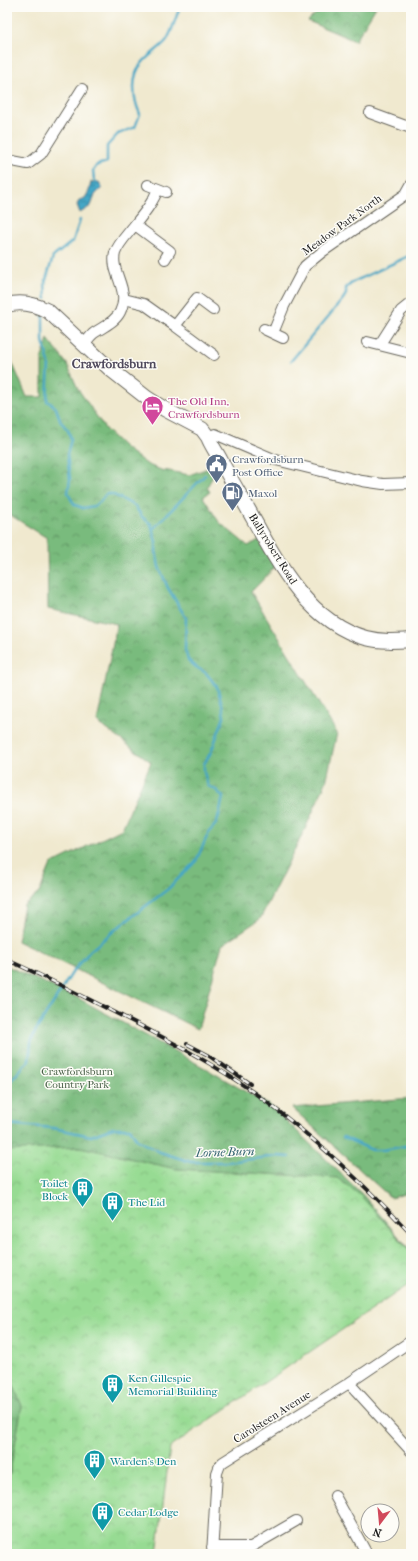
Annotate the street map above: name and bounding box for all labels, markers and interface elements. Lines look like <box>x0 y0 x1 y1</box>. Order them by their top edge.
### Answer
street label: Meadow Park North <box>300 191 385 258</box>
district label: Crawfordsburn <box>72 356 157 371</box>
hotel icon: The Old Inn, Crawfordsburn <box>139 394 165 427</box>
place label: The Old Inn, Crawfordsburn <box>168 395 240 421</box>
public building icon: Crawfordsburn Post Office <box>203 452 229 485</box>
place label: Crawfordsburn Post Office <box>232 453 304 479</box>
fuel station icon: Maxol <box>219 480 245 513</box>
place label: Maxol <box>248 487 277 500</box>
street label: Ballyrobert Road <box>246 511 300 588</box>
park label: Crawfordsburn Country Park <box>41 1065 113 1091</box>
water label: Lorne Burn <box>194 1144 255 1160</box>
building icon: Toilet Block <box>70 1176 96 1209</box>
place label: Toilet Block <box>41 1177 68 1203</box>
building icon: The Lid <box>100 1189 126 1222</box>
place label: The Lid <box>128 1196 166 1209</box>
building icon: Ken Gillespie Memorial Building <box>100 1371 126 1404</box>
place label: Ken Gillespie Memorial Building <box>128 1372 218 1398</box>
street label: Carolsteen Avenue <box>231 1388 314 1446</box>
building icon: Warden's Den <box>82 1448 108 1481</box>
place label: Warden's Den <box>109 1455 177 1468</box>
building icon: Cedar Lodge <box>89 1499 115 1532</box>
north arrow <box>360 1503 400 1543</box>
place label: Cedar Lodge <box>118 1506 179 1519</box>
text: N <box>371 1525 383 1540</box>

